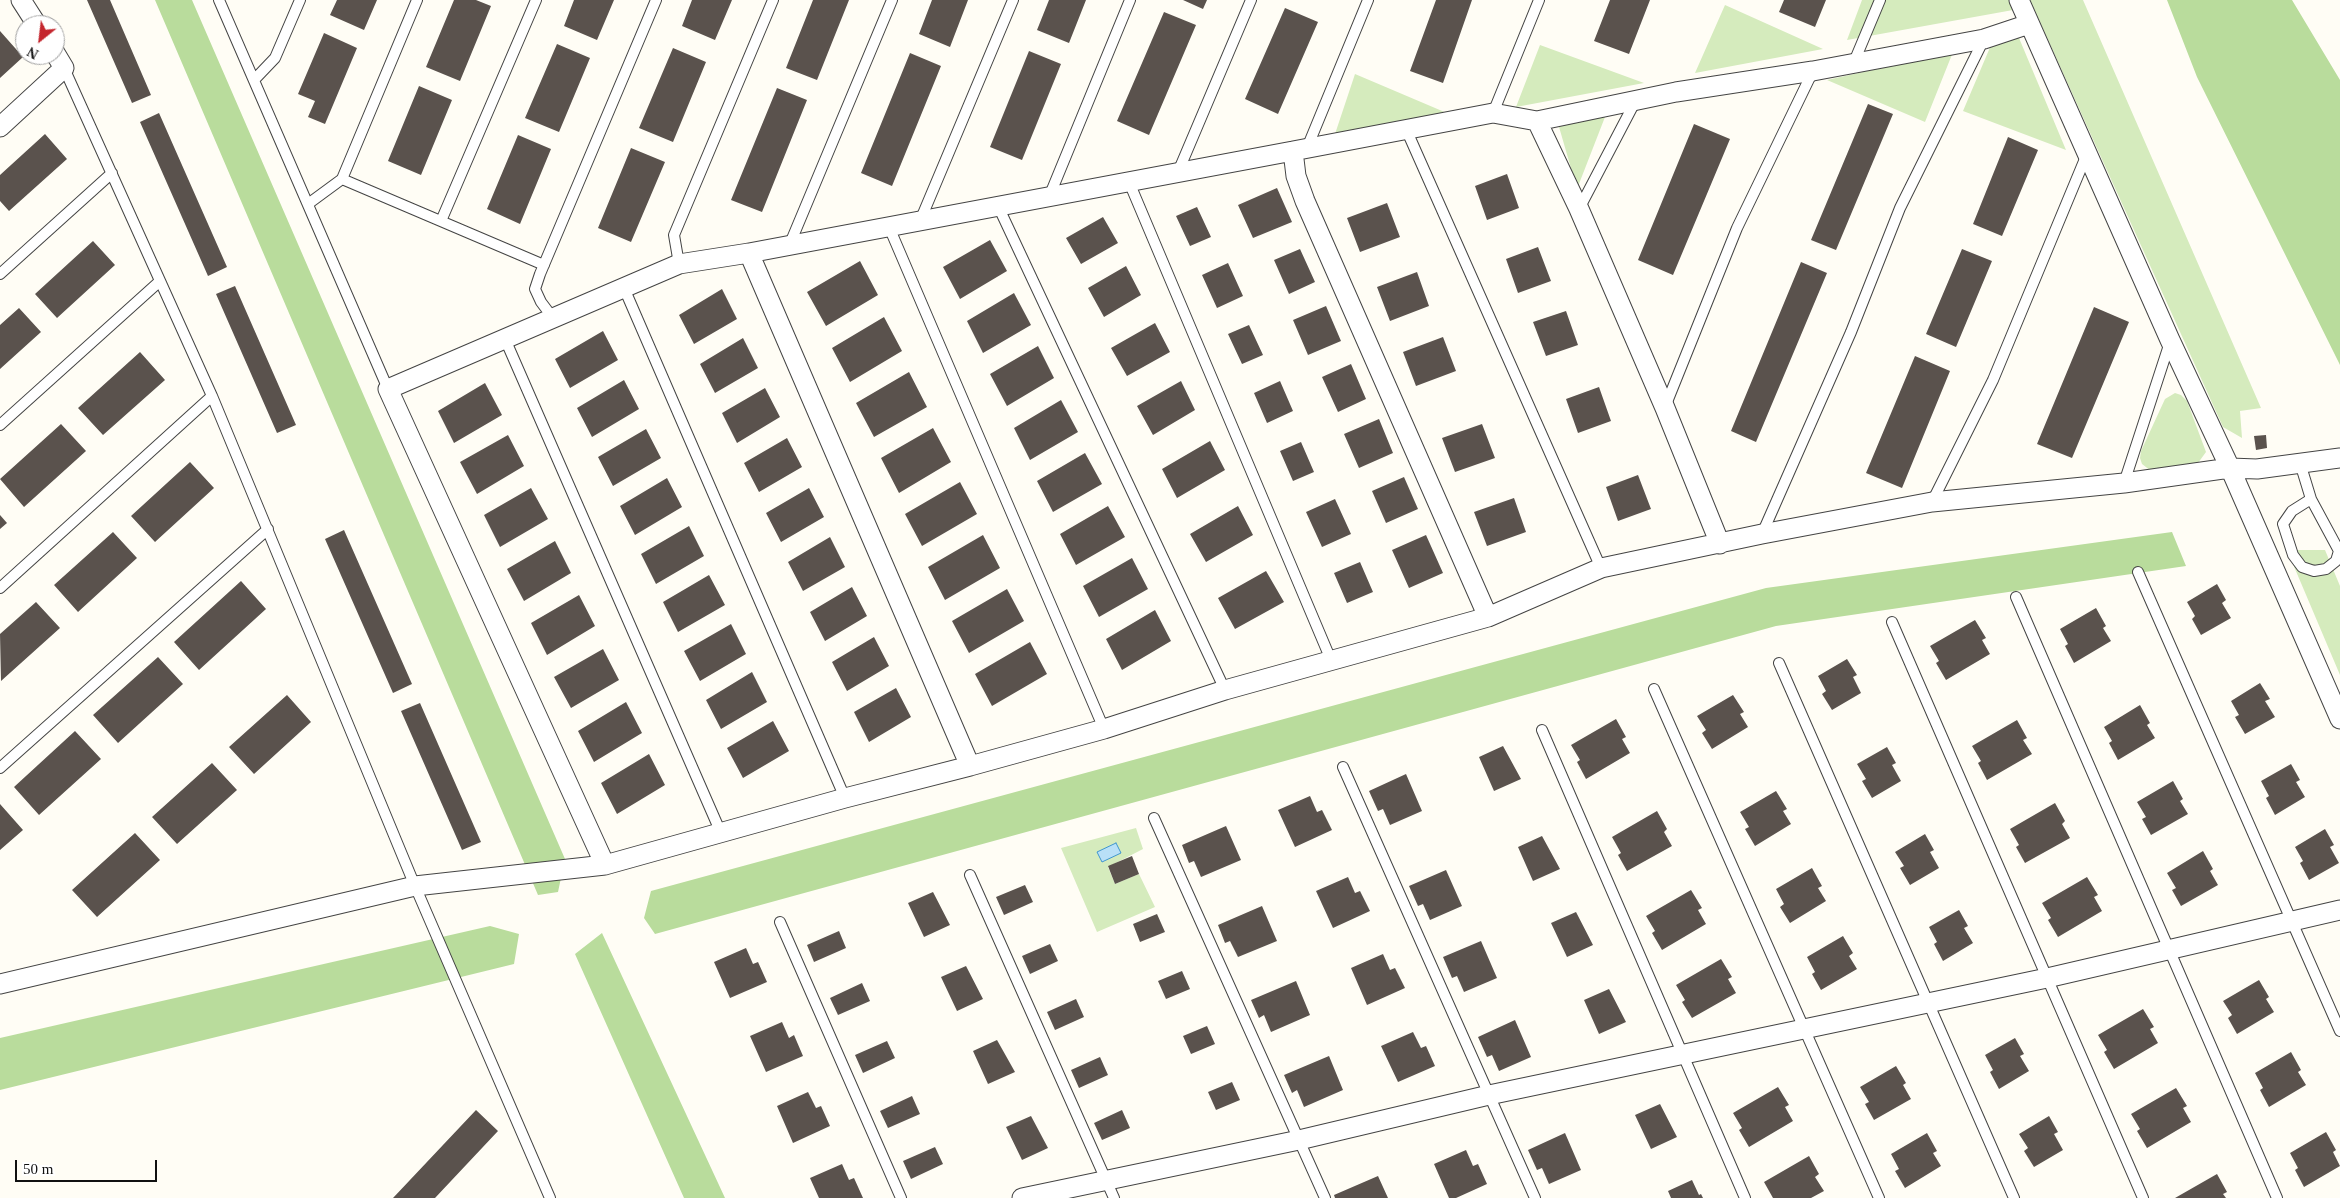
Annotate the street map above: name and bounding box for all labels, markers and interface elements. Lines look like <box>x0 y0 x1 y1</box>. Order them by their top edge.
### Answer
north arrow <box>15 15 65 65</box>
text: N <box>25 44 41 62</box>
scale bar <box>18 1150 160 1182</box>
text: 50 m <box>23 1161 53 1177</box>

